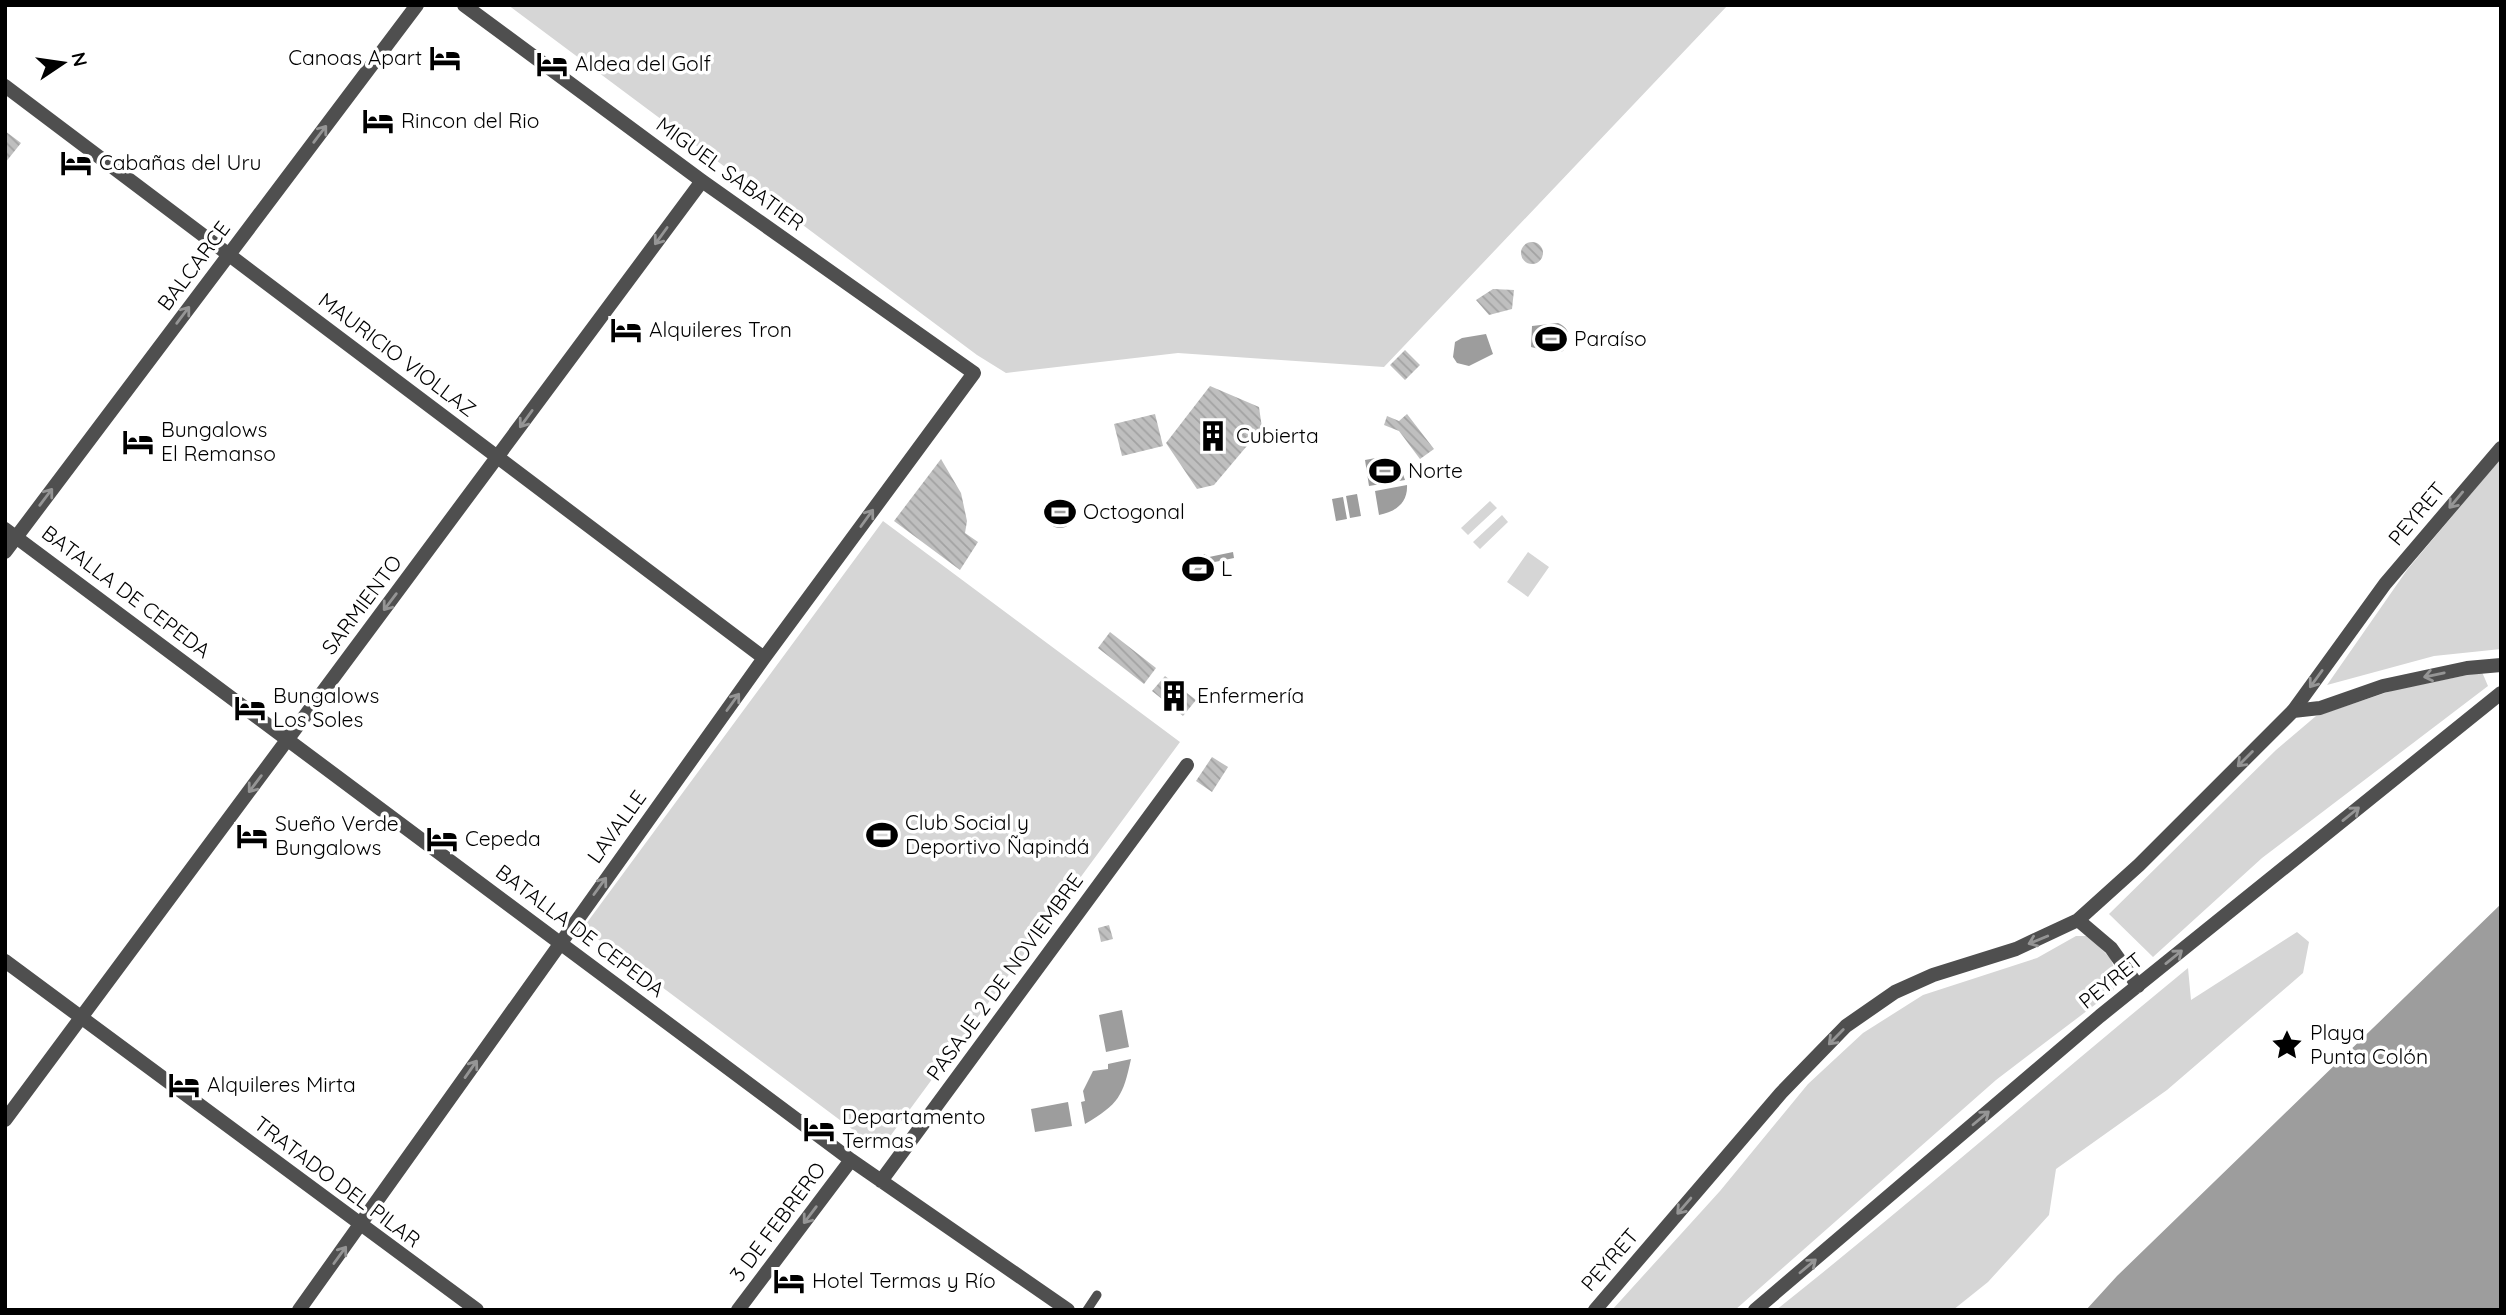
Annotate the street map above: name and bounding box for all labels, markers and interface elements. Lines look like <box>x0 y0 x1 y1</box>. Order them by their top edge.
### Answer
north arrow <box>28 28 98 98</box>
hotel icon: Canoas Apart <box>428 41 462 75</box>
place label: Canoas Apart <box>288 44 422 70</box>
hotel icon: Aldea del Golf <box>535 47 569 81</box>
text: N <box>66 50 93 69</box>
place label: Aldea del Golf <box>575 50 712 76</box>
hotel icon: Rincon del Rio <box>361 104 395 138</box>
place label: Rincon del Rio <box>401 107 540 133</box>
street label: MIGUEL SABATIER <box>652 111 810 236</box>
one-way arrow <box>313 125 327 144</box>
hotel icon: Cabañas del Uru <box>59 146 93 180</box>
place label: Cabañas del Uru <box>99 149 262 175</box>
street label: BALCARCE <box>151 216 235 315</box>
one-way arrow <box>654 226 668 245</box>
street label: MAURICIO VIOLLAZ <box>314 286 482 422</box>
one-way arrow <box>175 306 190 325</box>
hotel icon: Alquileres Tron <box>609 313 643 347</box>
place label: Alquileres Tron <box>649 316 792 342</box>
sports icon: Paraíso <box>1534 322 1568 356</box>
place label: Paraíso <box>1574 325 1647 351</box>
one-way arrow <box>519 409 533 428</box>
place label: Bungalows El Remanso <box>161 416 276 466</box>
building icon: Cubierta <box>1196 419 1230 453</box>
place label: Cubierta <box>1236 422 1319 448</box>
hotel icon: Bungalows El Remanso <box>121 425 155 459</box>
sports icon: Norte <box>1368 454 1402 488</box>
place label: Norte <box>1408 457 1463 483</box>
street label: PEYRET <box>2382 476 2450 550</box>
one-way arrow <box>39 489 54 507</box>
one-way arrow <box>2448 490 2464 508</box>
sports icon: Octogonal <box>1043 495 1077 529</box>
place label: Octogonal <box>1083 498 1185 524</box>
one-way arrow <box>860 509 874 528</box>
street label: BATALLA DE CEPEDA <box>37 519 216 663</box>
street label: SARMIENTO <box>315 550 407 659</box>
sports icon: L <box>1181 552 1215 586</box>
place label: L <box>1221 555 1232 581</box>
one-way arrow <box>383 592 398 610</box>
one-way arrow <box>2309 669 2323 688</box>
one-way arrow <box>2423 669 2446 683</box>
building icon: Enfermería <box>1157 679 1191 713</box>
place label: Bungalows Los Soles <box>273 682 379 732</box>
place label: Enfermería <box>1197 682 1304 708</box>
hotel icon: Bungalows Los Soles <box>233 691 267 725</box>
one-way arrow <box>726 693 740 712</box>
one-way arrow <box>2237 750 2254 767</box>
one-way arrow <box>247 774 262 793</box>
street label: LAVALLE <box>581 785 651 868</box>
one-way arrow <box>2342 806 2360 822</box>
place label: Club Social y Deportivo Ñapindá <box>905 809 1089 859</box>
place label: Sueño Verde Bungalows <box>275 810 399 860</box>
sports icon: Club Social y Deportivo Ñapindá <box>865 818 899 852</box>
hotel icon: Sueño Verde Bungalows <box>235 819 269 853</box>
hotel icon: Cepeda <box>425 822 459 856</box>
place label: Cepeda <box>465 825 541 851</box>
street label: BATALLA DE CEPEDA <box>491 858 670 1002</box>
street label: PASAJE 2 DE NOVIEMBRE <box>920 868 1088 1085</box>
one-way arrow <box>593 877 607 896</box>
one-way arrow <box>2028 934 2050 947</box>
street label: PEYRET <box>2073 947 2148 1014</box>
one-way arrow <box>2165 949 2183 964</box>
place label: Playa Punta Colón <box>2310 1019 2428 1069</box>
one-way arrow <box>1827 1028 1844 1045</box>
place icon: Playa Punta Colón <box>2270 1028 2304 1062</box>
one-way arrow <box>464 1060 478 1079</box>
hotel icon: Alquileres Mirta <box>167 1068 201 1102</box>
place label: Alquileres Mirta <box>207 1071 356 1097</box>
place label: Departamento Termas <box>842 1103 985 1153</box>
street label: TRATADO DEL PILAR <box>249 1110 426 1252</box>
one-way arrow <box>1971 1110 1989 1126</box>
hotel icon: Departamento Termas <box>802 1112 836 1146</box>
street label: 3 DE FEBRERO <box>724 1156 831 1286</box>
one-way arrow <box>1676 1197 1692 1215</box>
one-way arrow <box>802 1205 817 1224</box>
street label: PEYRET <box>1575 1223 1644 1296</box>
one-way arrow <box>332 1246 347 1265</box>
one-way arrow <box>1798 1258 1816 1274</box>
hotel icon: Hotel Termas y Río <box>772 1264 806 1298</box>
place label: Hotel Termas y Río <box>812 1267 996 1293</box>

